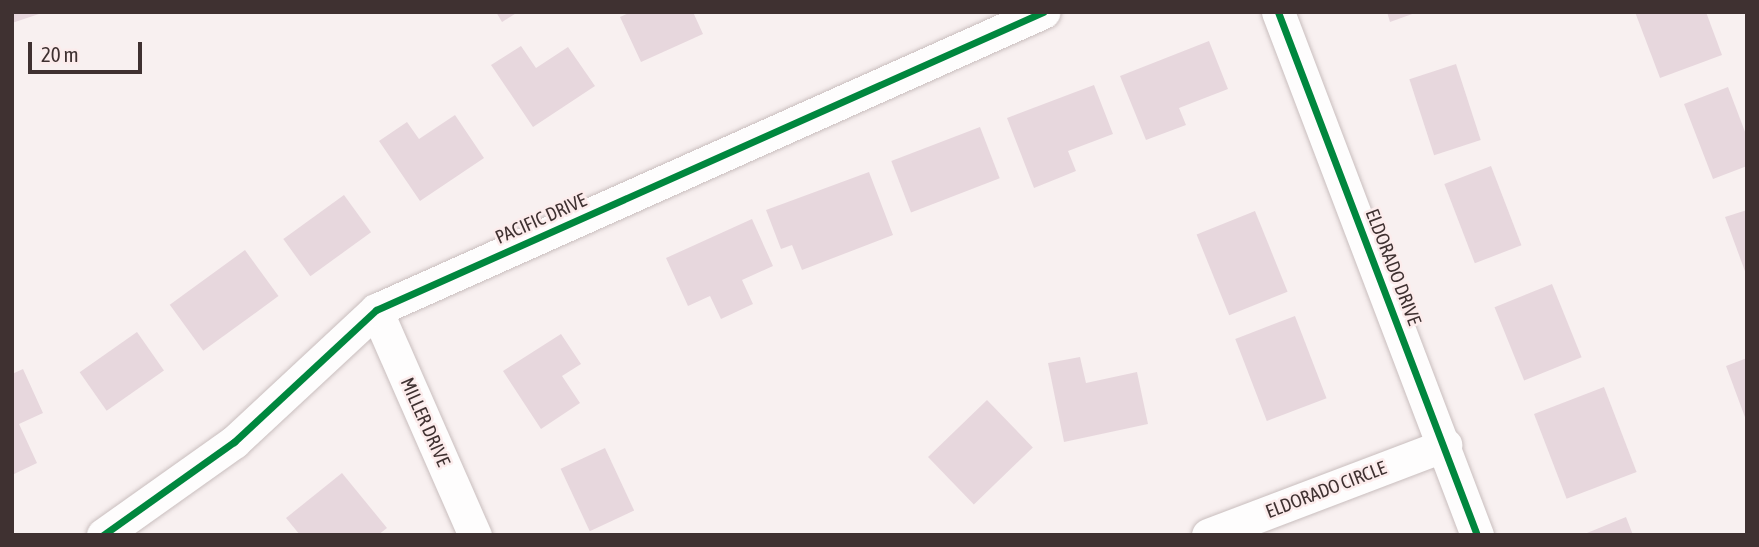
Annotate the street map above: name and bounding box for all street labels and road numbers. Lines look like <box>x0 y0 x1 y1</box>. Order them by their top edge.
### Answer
street label: PACIFIC DRIVE <box>492 189 590 249</box>
street label: ELDORADO DRIVE <box>1360 206 1426 328</box>
street label: MILLER DRIVE <box>395 374 455 470</box>
street label: ELDORADO CIRCLE <box>1263 457 1389 523</box>

